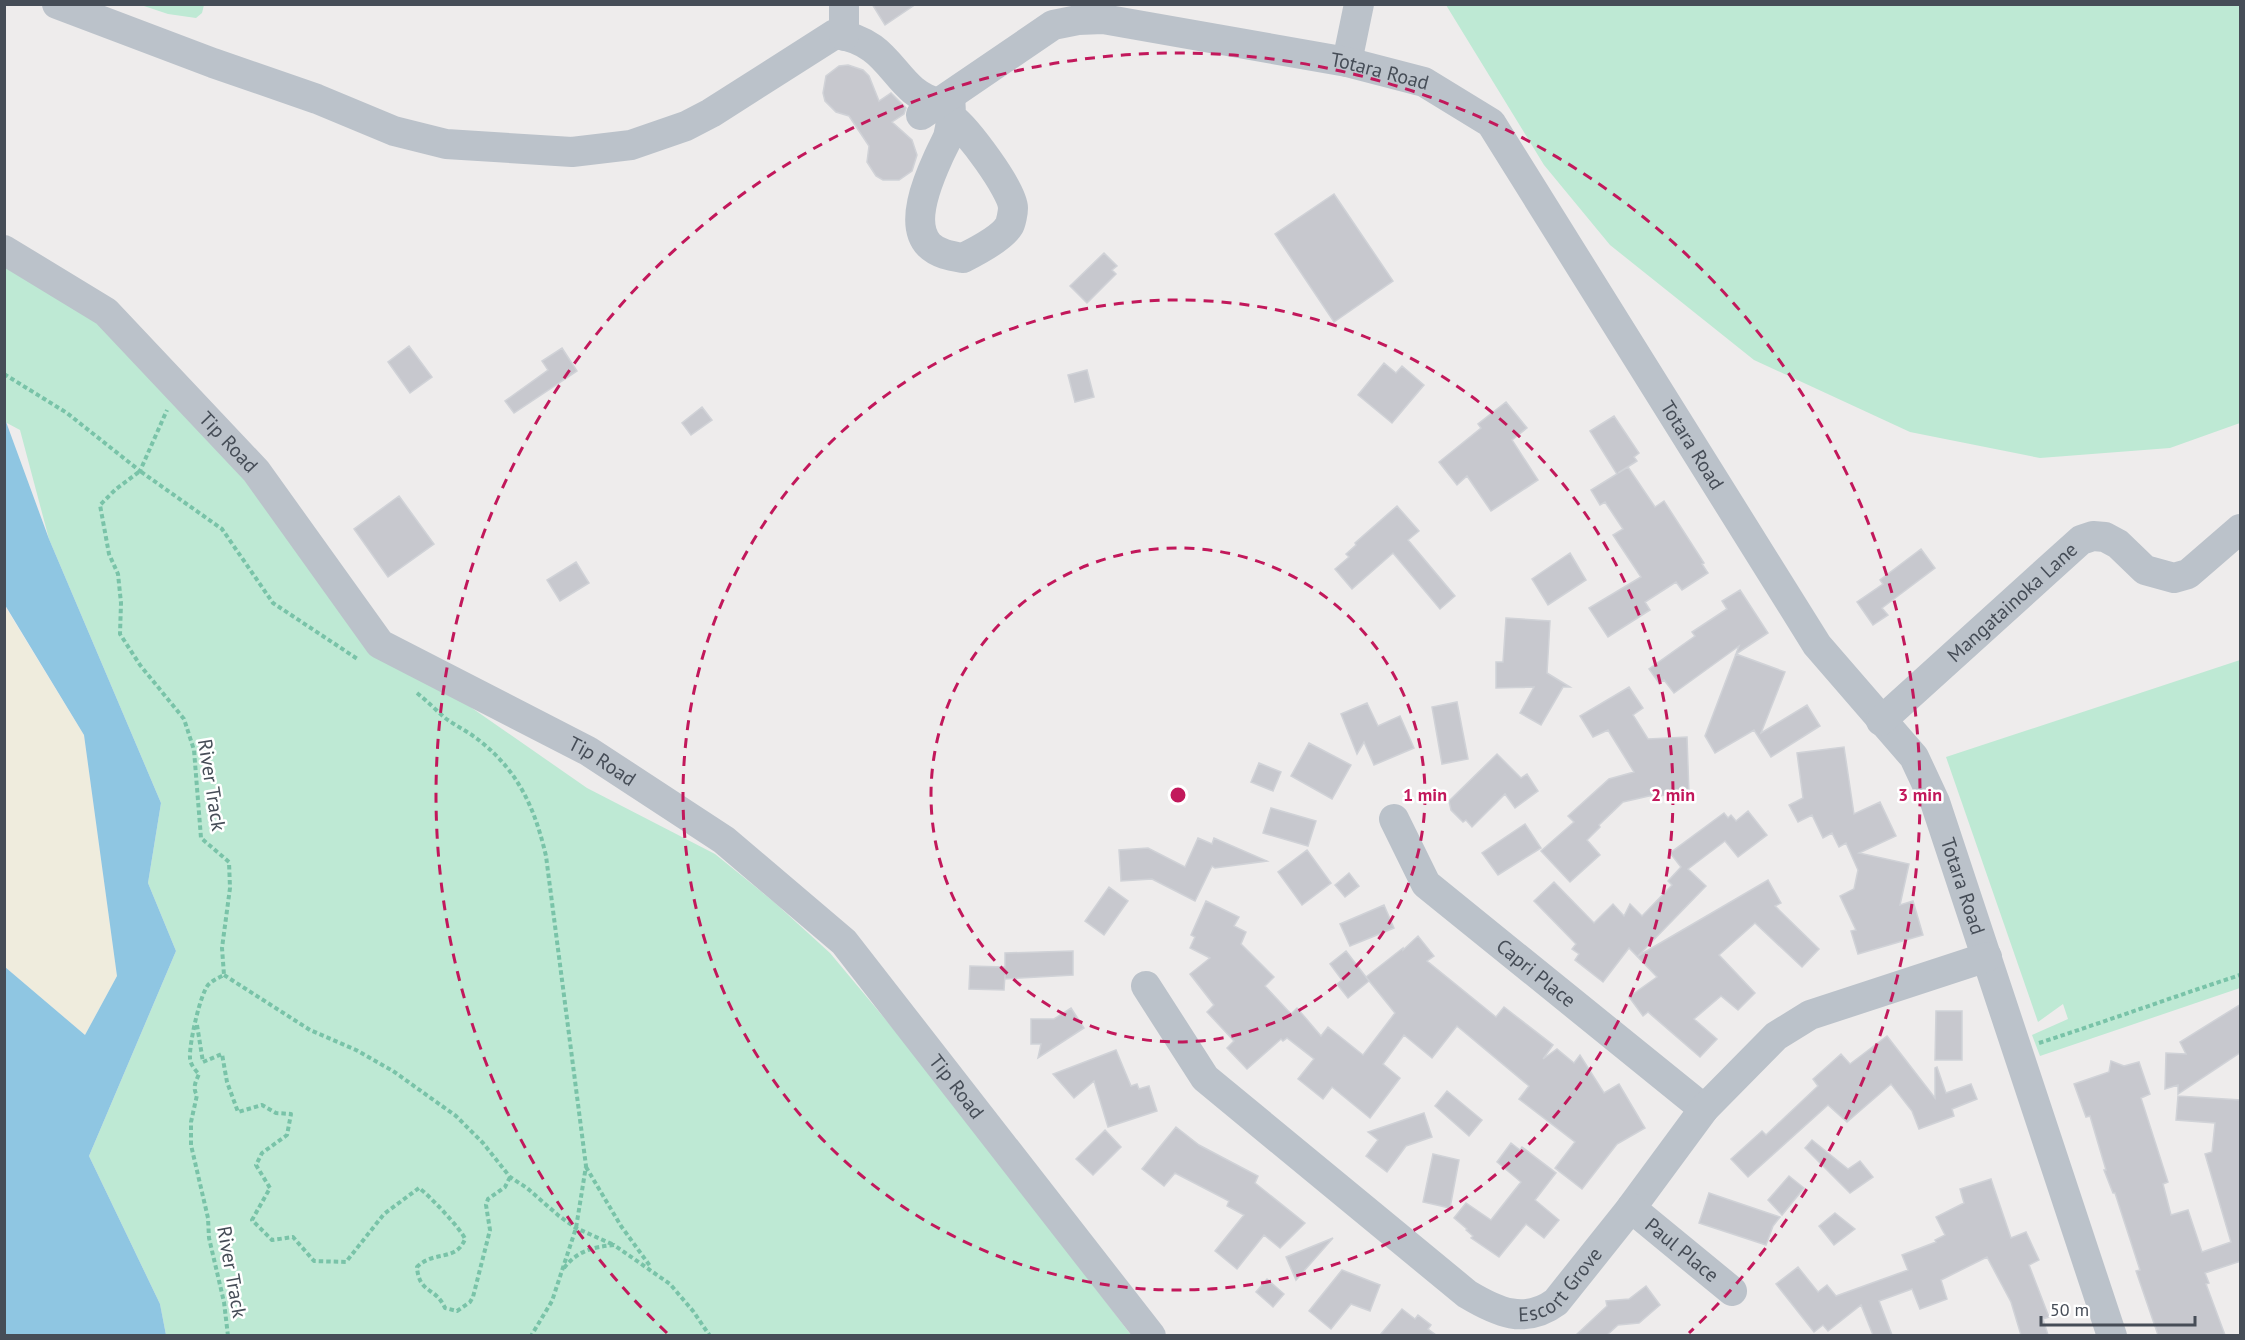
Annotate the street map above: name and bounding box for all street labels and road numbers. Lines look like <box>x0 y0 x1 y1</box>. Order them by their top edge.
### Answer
street label: Totara Road <box>1329 46 1432 96</box>
street label: Totara Road <box>1655 396 1730 495</box>
street label: Tip Road <box>193 406 264 478</box>
street label: Mangatainoka Lane <box>1942 537 2083 668</box>
street label: Tip Road <box>564 730 641 792</box>
street label: River Track <box>192 737 232 833</box>
street label: Totara Road <box>1935 834 1991 938</box>
street label: Capri Place <box>1491 933 1581 1013</box>
street label: Tip Road <box>923 1049 990 1124</box>
street label: Paul Place <box>1640 1212 1724 1288</box>
street label: River Track <box>211 1224 253 1320</box>
street label: Escort Grove <box>1518 1242 1608 1327</box>

